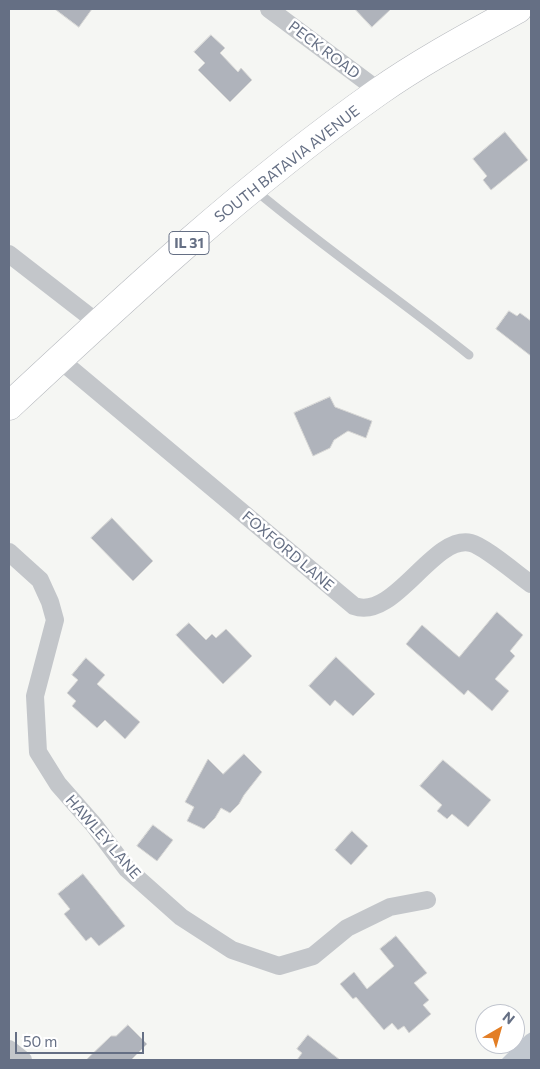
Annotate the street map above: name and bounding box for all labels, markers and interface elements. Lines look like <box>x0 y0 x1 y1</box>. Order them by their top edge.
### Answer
street label: PECK ROAD <box>285 17 363 83</box>
street label: SOUTH BATAVIA AVENUE <box>211 102 363 226</box>
road number: IL 31 <box>169 232 209 254</box>
street label: FOXFORD LANE <box>238 507 338 595</box>
street label: HAWLEY LANE <box>62 791 144 883</box>
north arrow <box>475 1004 525 1054</box>
text: N <box>500 1008 518 1028</box>
scale bar <box>18 1022 146 1054</box>
text: 50 m <box>23 1032 57 1050</box>

